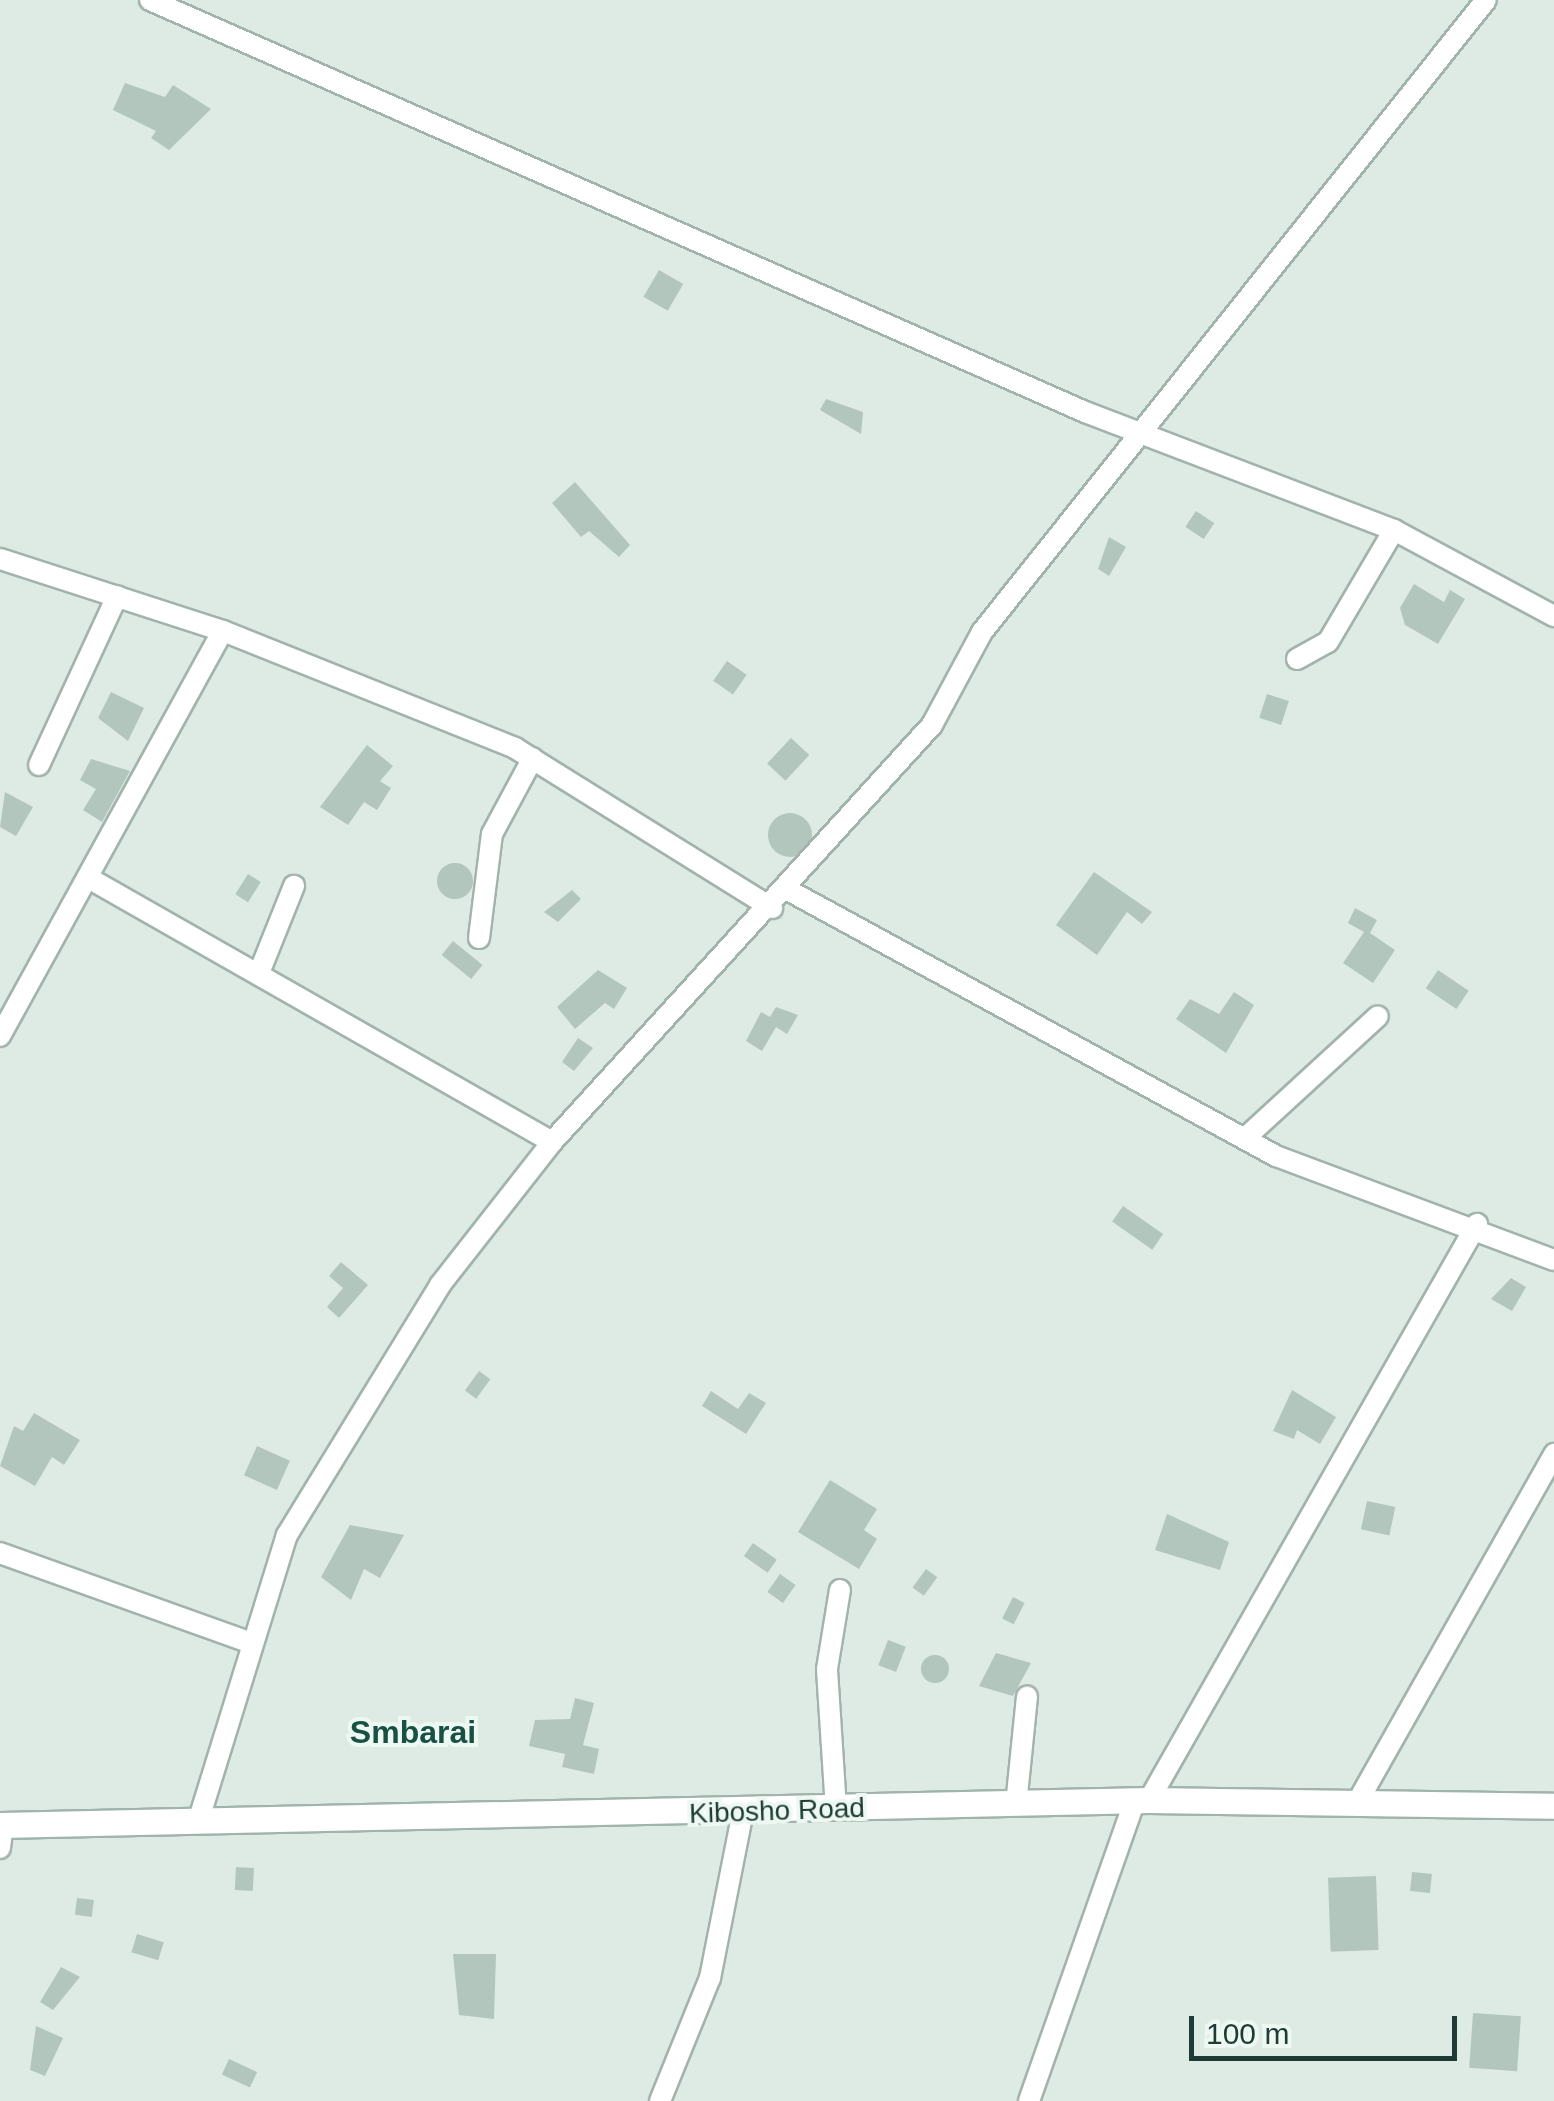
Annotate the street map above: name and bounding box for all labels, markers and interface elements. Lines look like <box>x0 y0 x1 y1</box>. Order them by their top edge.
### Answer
district label: Smbarai <box>350 1713 476 1751</box>
street label: Kibosho Road <box>689 1791 865 1831</box>
scale bar <box>1194 1996 1462 2058</box>
text: 100 m <box>1206 2017 1289 2050</box>

